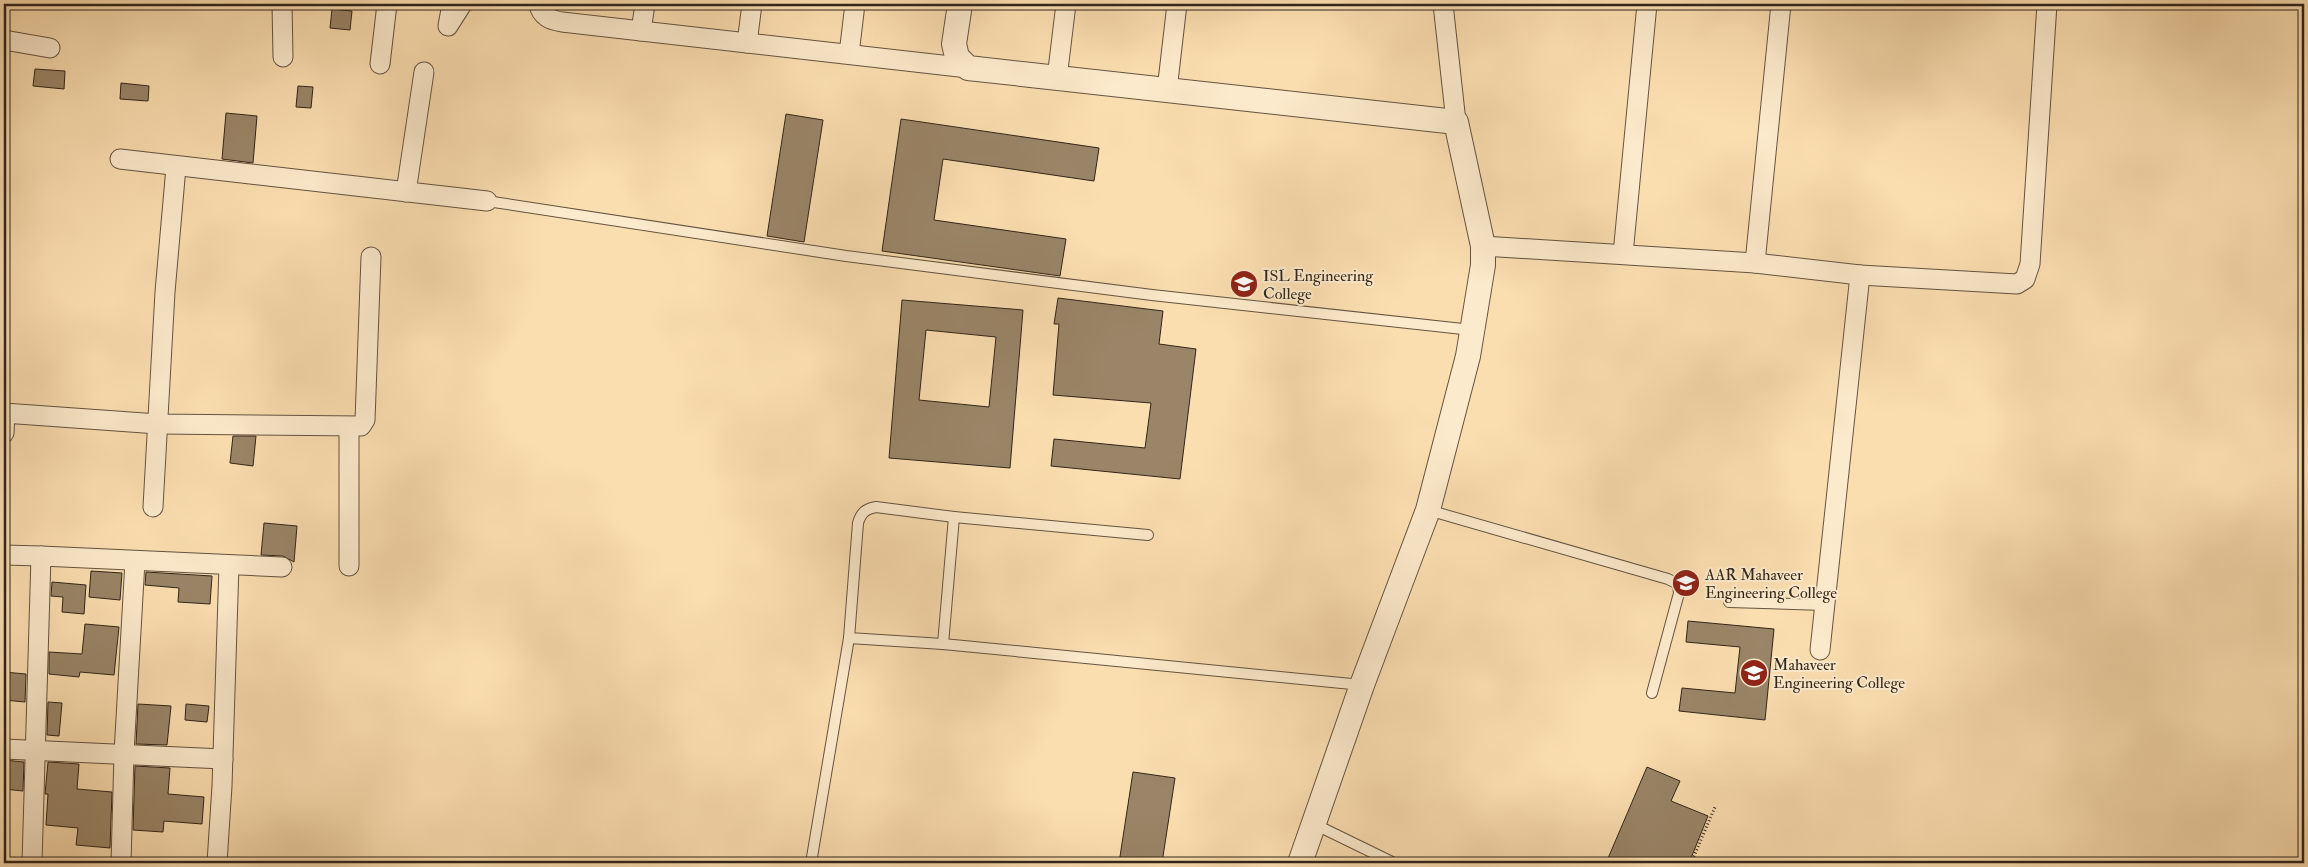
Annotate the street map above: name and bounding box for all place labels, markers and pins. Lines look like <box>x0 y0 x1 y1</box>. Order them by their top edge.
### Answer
place label: ISL Engineering College <box>1263 266 1374 304</box>
school or university icon: ISL Engineering College <box>1229 269 1259 299</box>
place label: AAR Mahaveer Engineering College <box>1704 565 1837 603</box>
school or university icon: AAR Mahaveer Engineering College <box>1671 568 1701 598</box>
place label: Mahaveer Engineering College <box>1773 655 1905 693</box>
school or university icon: Mahaveer Engineering College <box>1739 658 1769 688</box>

